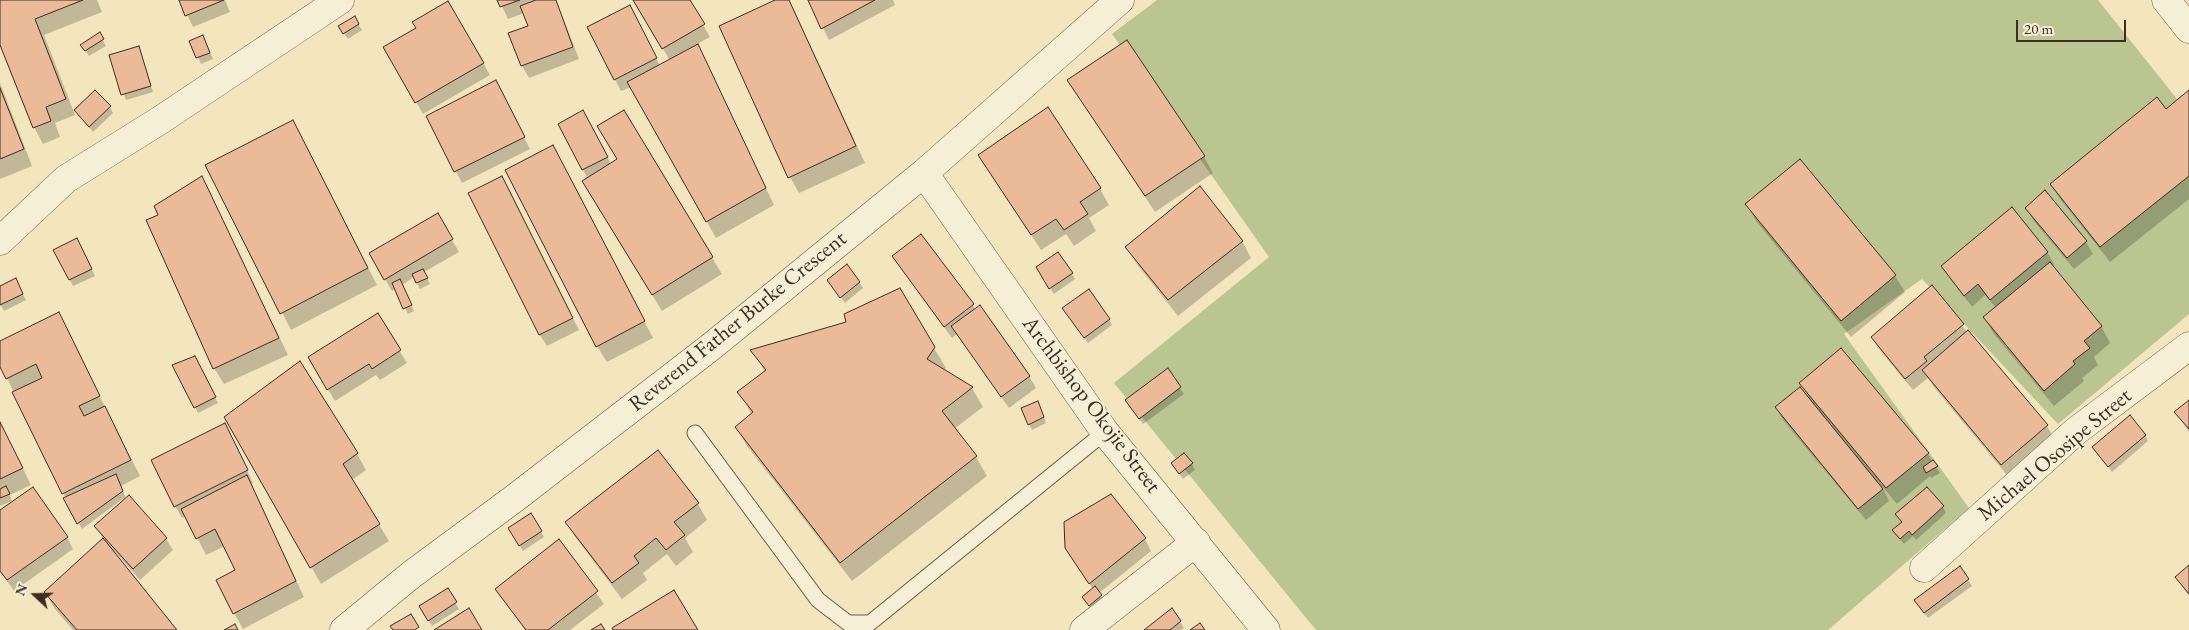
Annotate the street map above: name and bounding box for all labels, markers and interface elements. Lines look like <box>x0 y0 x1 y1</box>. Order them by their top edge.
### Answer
scale bar <box>2019 10 2129 42</box>
text: 20 m <box>2024 19 2053 38</box>
street label: Reverend Father Burke Crescent <box>624 226 852 418</box>
street label: Archbishop Okojie Street <box>1016 311 1166 499</box>
street label: Michael Ososipe Street <box>1973 383 2137 527</box>
north arrow <box>10 570 60 620</box>
text: N <box>11 581 31 598</box>

